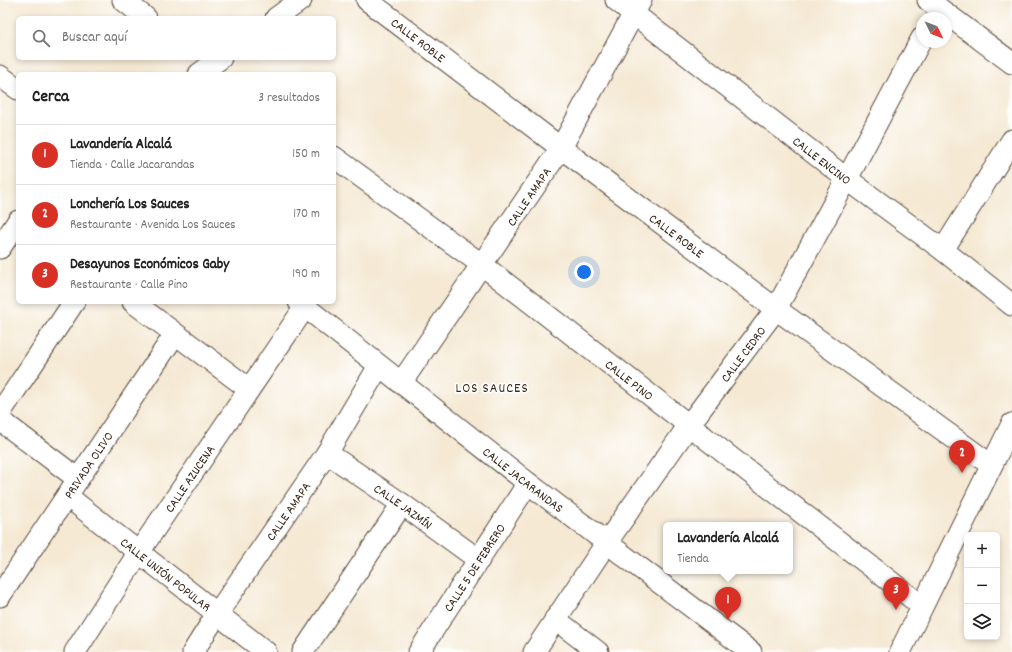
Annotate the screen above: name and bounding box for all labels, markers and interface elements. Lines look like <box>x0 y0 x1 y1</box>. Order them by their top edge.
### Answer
north arrow <box>916 12 952 48</box>
street label: CALLE ROBLE <box>386 14 449 69</box>
search box <box>16 16 336 60</box>
icon: search <box>30 27 52 49</box>
text: Buscar aquí <box>62 27 127 49</box>
text: Cerca <box>32 86 69 110</box>
text: 3 resultados <box>258 89 320 108</box>
street label: CALLE ENCINO <box>787 133 854 191</box>
text: Lavandería Alcalá <box>70 134 172 156</box>
text: 1 <box>44 145 46 164</box>
text: 150 m <box>292 145 320 164</box>
text: Tienda · Calle Jacarandas <box>70 156 195 175</box>
street label: CALLE AMAPA <box>503 164 557 231</box>
text: Lonchería Los Sauces <box>70 194 190 216</box>
text: 2 <box>42 205 48 224</box>
text: 170 m <box>293 205 320 224</box>
street label: CALLE ROBLE <box>644 210 707 264</box>
text: Restaurante · Avenida Los Sauces <box>70 216 236 235</box>
text: Desayunos Económicos Gaby <box>70 254 229 276</box>
your location <box>574 262 594 282</box>
text: 3 <box>42 265 48 284</box>
text: 190 m <box>292 265 320 284</box>
text: Restaurante · Calle Pino <box>70 276 188 295</box>
street label: CALLE CEDRO <box>717 323 772 387</box>
street label: CALLE PINO <box>600 356 656 406</box>
district label: LOS SAUCES <box>455 379 529 399</box>
street label: PRIVADA OLIVO <box>61 429 119 503</box>
pin: 2 <box>949 440 975 473</box>
street label: CALLE AZUCENA <box>161 442 221 517</box>
street label: CALLE JACARANDAS <box>478 443 567 519</box>
street label: CALLE AMAPA <box>263 479 317 546</box>
street label: CALLE JAZMÍN <box>369 480 436 535</box>
street label: CALLE 5 DE FEBRERO <box>440 521 511 616</box>
popup <box>663 522 793 574</box>
text: Lavandería Alcalá <box>677 528 779 550</box>
map controls <box>964 532 1000 640</box>
button: + <box>964 532 1000 568</box>
street label: CALLE UNIÓN POPULAR <box>115 534 214 617</box>
text: Tienda <box>677 550 709 569</box>
button: − <box>964 568 1000 604</box>
pin: 3 <box>883 577 909 610</box>
pin: 1 <box>715 587 741 620</box>
button: layers <box>964 604 1000 640</box>

